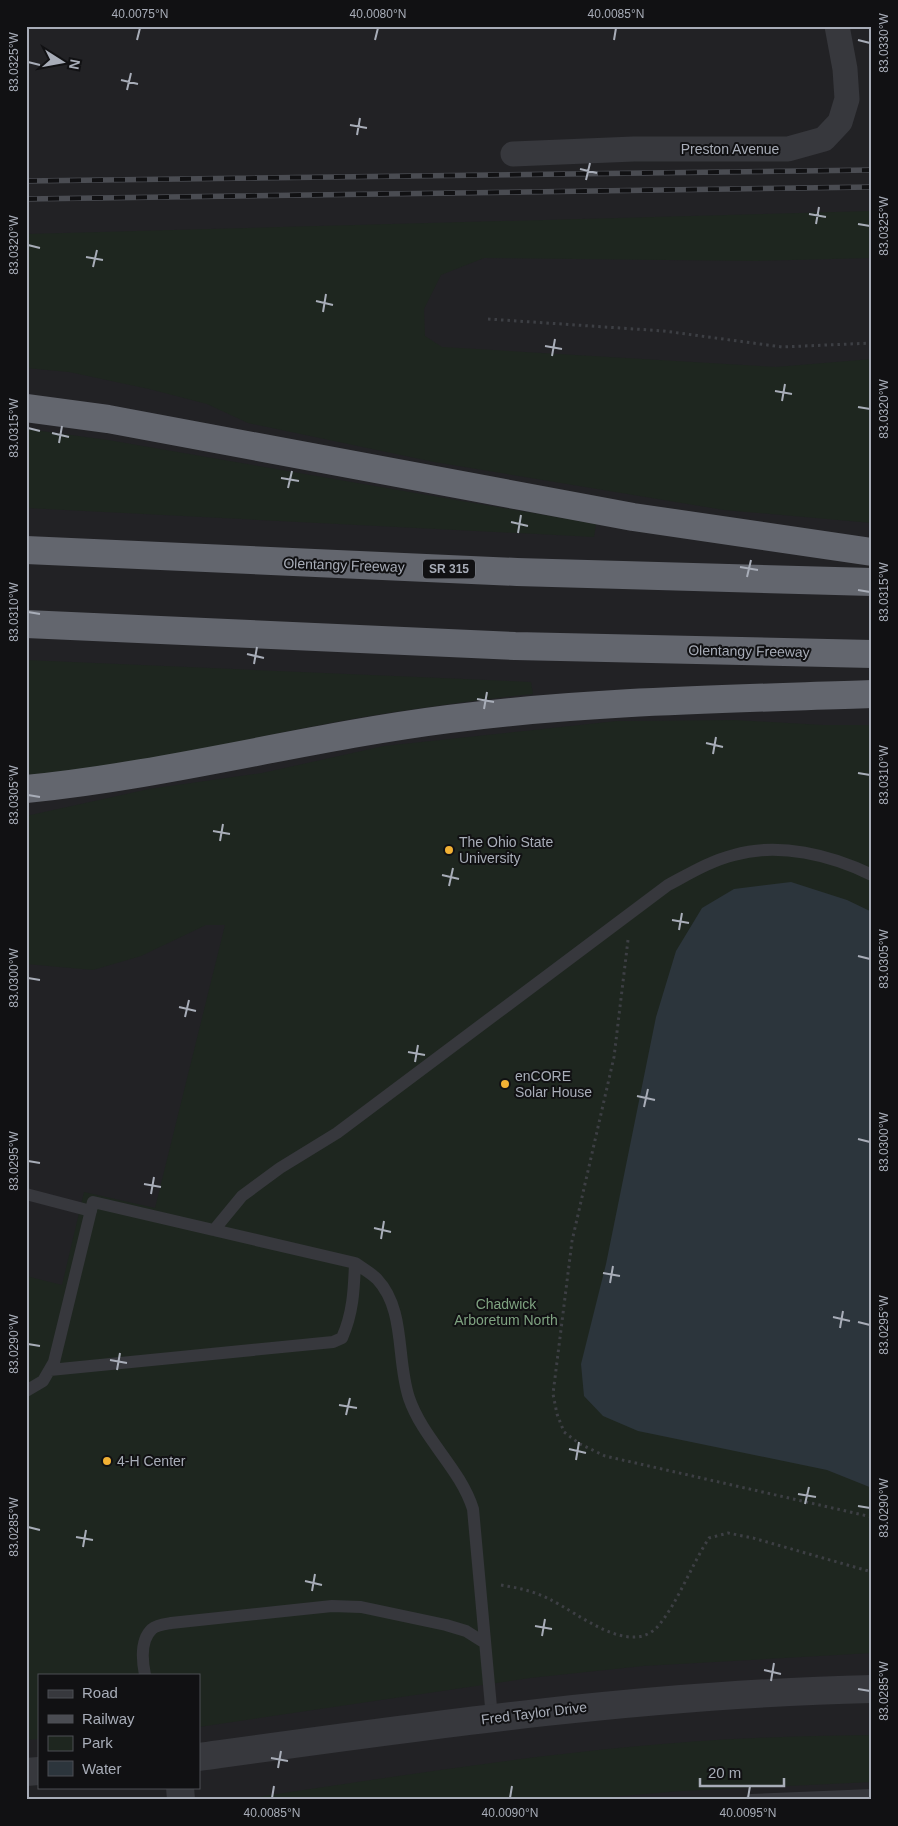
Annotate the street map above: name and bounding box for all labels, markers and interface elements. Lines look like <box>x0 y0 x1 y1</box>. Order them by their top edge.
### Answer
text: 40.0075°N <box>112 7 168 21</box>
text: 40.0080°N <box>350 7 406 21</box>
text: 40.0085°N <box>588 7 644 21</box>
text: 83.0330°W <box>877 13 891 73</box>
text: 83.0325°W <box>7 32 21 92</box>
north arrow <box>38 38 88 88</box>
text: N <box>66 58 84 71</box>
street label: Preston Avenue <box>681 141 780 157</box>
text: 83.0325°W <box>877 196 891 256</box>
text: 83.0320°W <box>7 215 21 275</box>
text: 83.0320°W <box>877 379 891 439</box>
text: 83.0315°W <box>7 398 21 458</box>
street label: Olentangy Freeway <box>283 555 405 575</box>
road number: SR 315 <box>423 560 475 578</box>
text: 83.0315°W <box>877 562 891 622</box>
text: 83.0310°W <box>7 582 21 642</box>
street label: Olentangy Freeway <box>688 642 810 660</box>
text: 83.0310°W <box>877 745 891 805</box>
text: 83.0305°W <box>7 765 21 825</box>
place label: The Ohio State University <box>459 834 553 866</box>
marker: The Ohio State University <box>443 844 455 856</box>
text: 83.0305°W <box>877 929 891 989</box>
text: 83.0300°W <box>7 948 21 1008</box>
place label: enCORE Solar House <box>515 1068 592 1100</box>
marker: enCORE Solar House <box>499 1078 511 1090</box>
text: 83.0300°W <box>877 1112 891 1172</box>
text: 83.0295°W <box>7 1131 21 1191</box>
text: 83.0295°W <box>877 1295 891 1355</box>
park label: Chadwick Arboretum North <box>454 1296 558 1328</box>
text: 83.0290°W <box>7 1314 21 1374</box>
place label: 4-H Center <box>117 1453 186 1469</box>
marker: 4-H Center <box>101 1455 113 1467</box>
text: 83.0290°W <box>877 1478 891 1538</box>
text: 83.0285°W <box>7 1497 21 1557</box>
text: 83.0285°W <box>877 1661 891 1721</box>
legend <box>38 1674 200 1788</box>
text: Road <box>82 1684 118 1701</box>
street label: Fred Taylor Drive <box>480 1699 588 1727</box>
text: Railway <box>82 1710 135 1727</box>
text: Park <box>82 1734 113 1751</box>
scale bar <box>700 1756 784 1788</box>
text: Water <box>82 1760 121 1777</box>
text: 20 m <box>708 1764 741 1781</box>
text: 40.0085°N <box>244 1806 300 1820</box>
text: 40.0090°N <box>482 1806 538 1820</box>
text: 40.0095°N <box>720 1806 776 1820</box>

